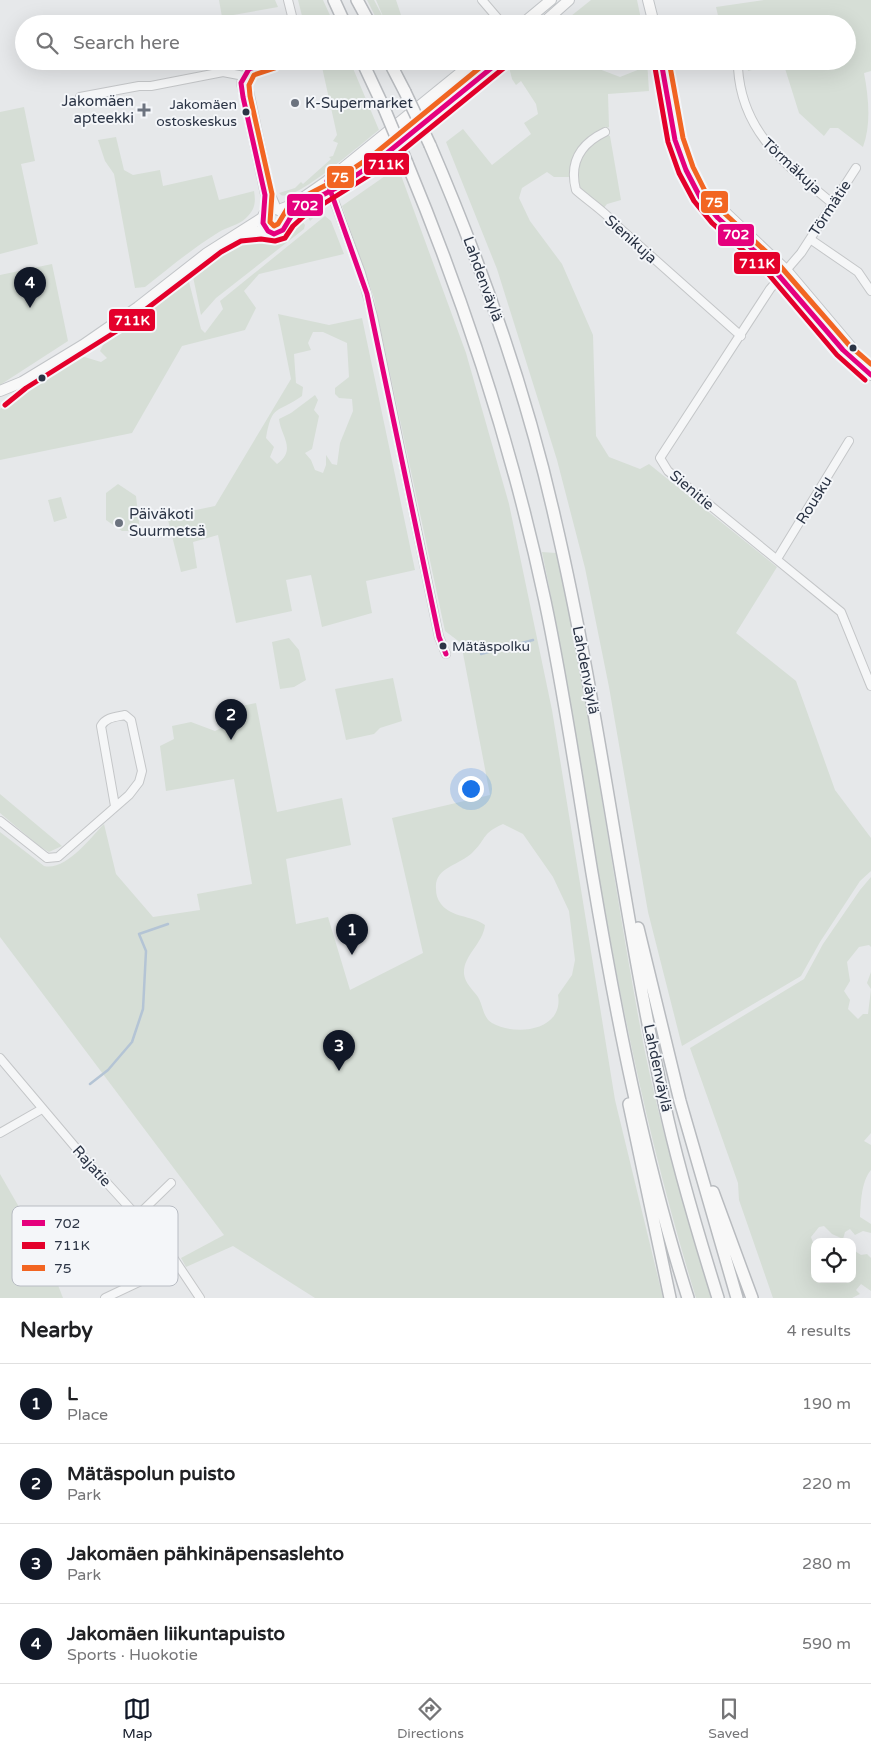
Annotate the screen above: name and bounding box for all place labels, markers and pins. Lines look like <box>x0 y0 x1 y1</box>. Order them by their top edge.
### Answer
place label: Jakomäen apteekki <box>62 92 134 127</box>
place label: K-Supermarket <box>305 94 413 112</box>
place label: Jakomäen ostoskeskus <box>156 96 237 130</box>
marker: K-Supermarket <box>289 97 301 109</box>
marker: Jakomäen apteekki <box>138 104 150 116</box>
marker: Jakomäen ostoskeskus <box>241 107 251 117</box>
pin: 4 <box>14 267 46 308</box>
unlabelled marker <box>848 343 858 353</box>
unlabelled marker <box>37 373 47 383</box>
place label: Päiväkoti Suurmetsä <box>129 505 206 540</box>
marker: Päiväkoti Suurmetsä <box>113 517 125 529</box>
place label: Mätäspolku <box>452 638 530 655</box>
marker: Mätäspolku <box>438 641 448 651</box>
pin: 2 <box>215 699 247 740</box>
pin: 1 <box>336 914 368 955</box>
pin: 3 <box>323 1030 355 1071</box>

